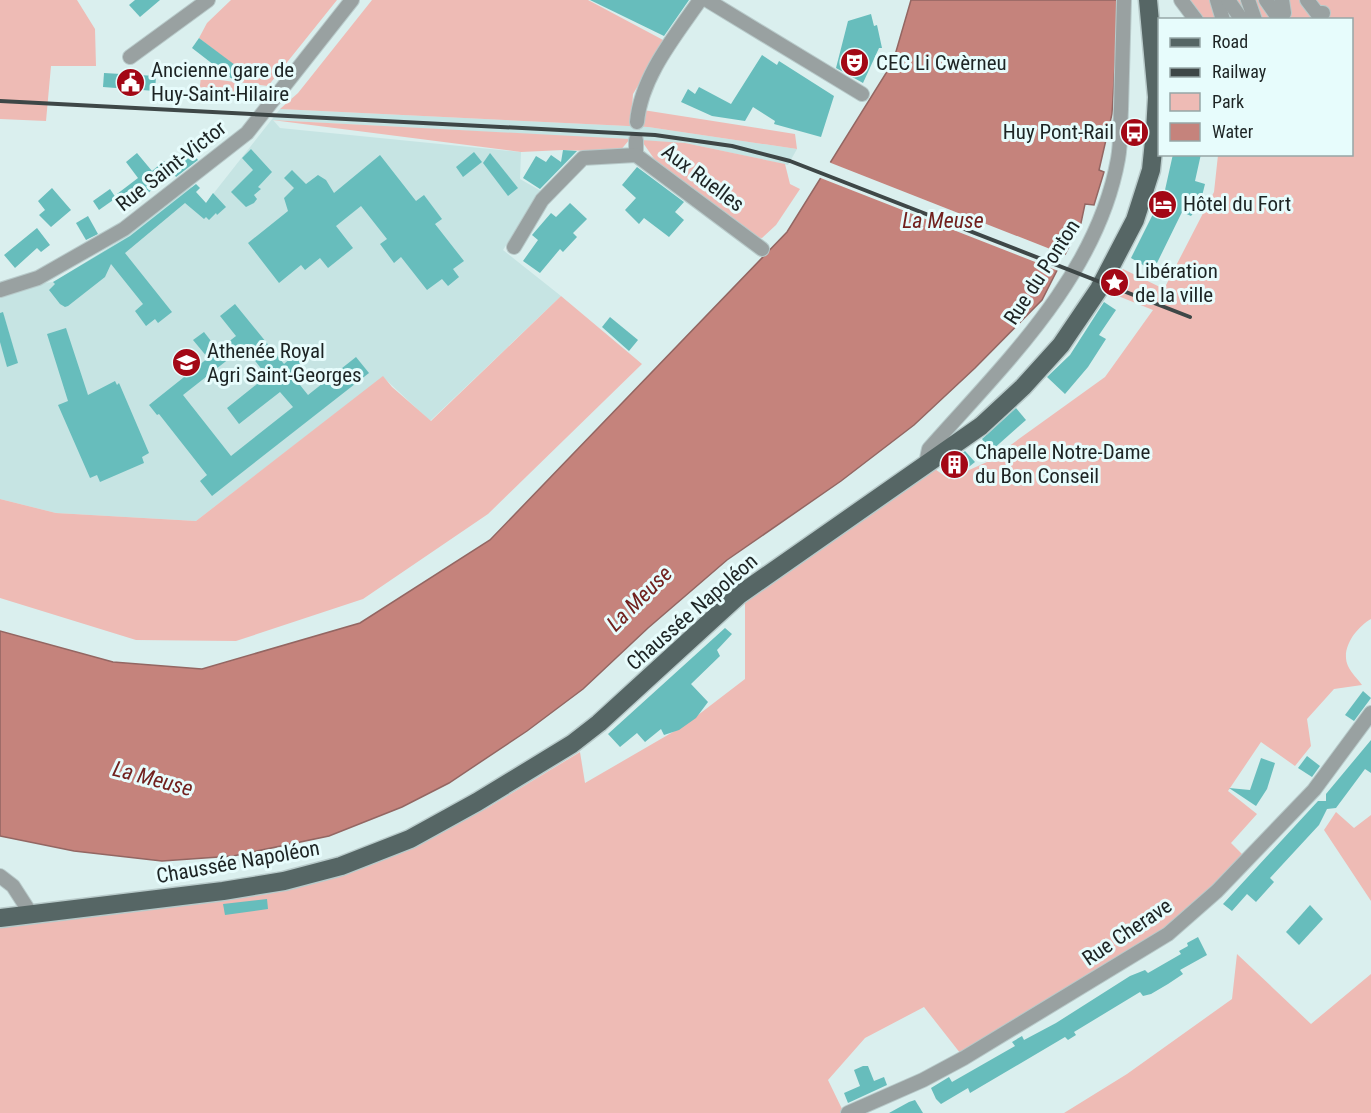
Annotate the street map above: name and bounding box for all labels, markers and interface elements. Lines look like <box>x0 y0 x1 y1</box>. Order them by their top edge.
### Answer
legend <box>1158 18 1353 156</box>
text: Road <box>1212 31 1248 52</box>
theatre icon: CEC Li Cwèrneu <box>839 47 871 79</box>
place label: CEC Li Cwèrneu <box>876 51 1007 75</box>
place label: Ancienne gare de Huy-Saint-Hilaire <box>151 58 294 106</box>
text: Railway <box>1212 61 1267 82</box>
public building icon: Ancienne gare de Huy-Saint-Hilaire <box>114 66 146 98</box>
text: Park <box>1212 91 1244 112</box>
street label: Rue Saint-Victor <box>111 116 231 216</box>
bus stop icon: Huy Pont-Rail <box>1119 116 1151 148</box>
place label: Huy Pont-Rail <box>1003 120 1114 144</box>
text: Water <box>1212 121 1254 142</box>
street label: Aux Ruelles <box>657 139 749 217</box>
hotel icon: Hôtel du Fort <box>1146 188 1178 220</box>
place label: Hôtel du Fort <box>1183 192 1291 216</box>
water label: La Meuse <box>902 208 984 233</box>
street label: Rue du Ponton <box>999 215 1085 329</box>
place label: Libération de la ville <box>1135 259 1218 307</box>
place icon: Libération de la ville <box>1098 267 1130 299</box>
place label: Athenée Royal Agri Saint-Georges <box>207 339 362 387</box>
school or university icon: Athenée Royal Agri Saint-Georges <box>170 347 202 379</box>
place label: Chapelle Notre-Dame du Bon Conseil <box>975 440 1150 488</box>
building icon: Chapelle Notre-Dame du Bon Conseil <box>938 448 970 480</box>
street label: Chaussée Napoléon <box>622 549 762 675</box>
water label: La Meuse <box>602 561 677 636</box>
water label: La Meuse <box>110 756 195 801</box>
street label: Chaussée Napoléon <box>155 836 321 888</box>
street label: Rue Cherave <box>1078 893 1176 971</box>

